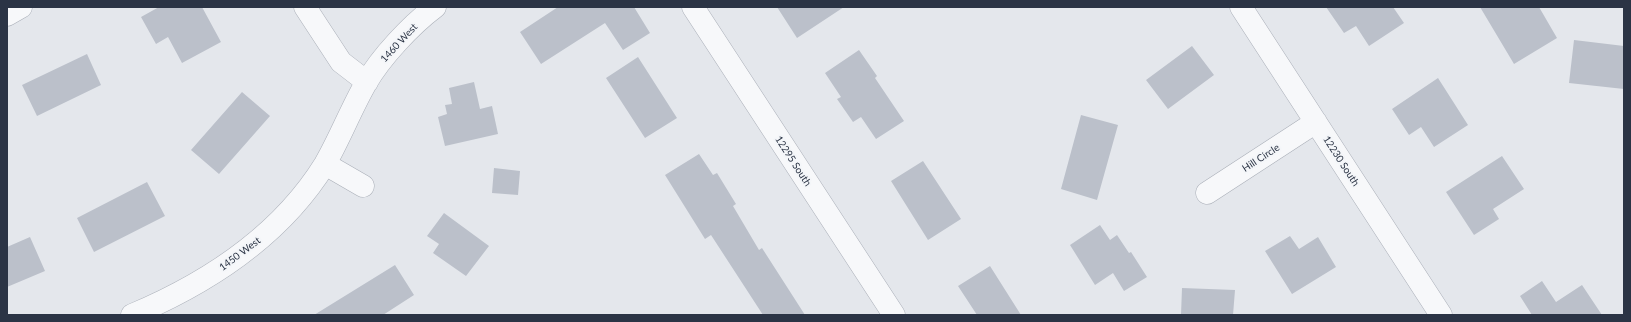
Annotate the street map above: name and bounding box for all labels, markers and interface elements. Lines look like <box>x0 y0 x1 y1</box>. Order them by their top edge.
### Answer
street label: 1460 West <box>378 21 420 65</box>
street label: 12295 South <box>772 134 814 188</box>
street label: 12230 South <box>1320 134 1362 188</box>
street label: Hill Circle <box>1240 141 1282 175</box>
street label: 1450 West <box>217 235 263 273</box>

